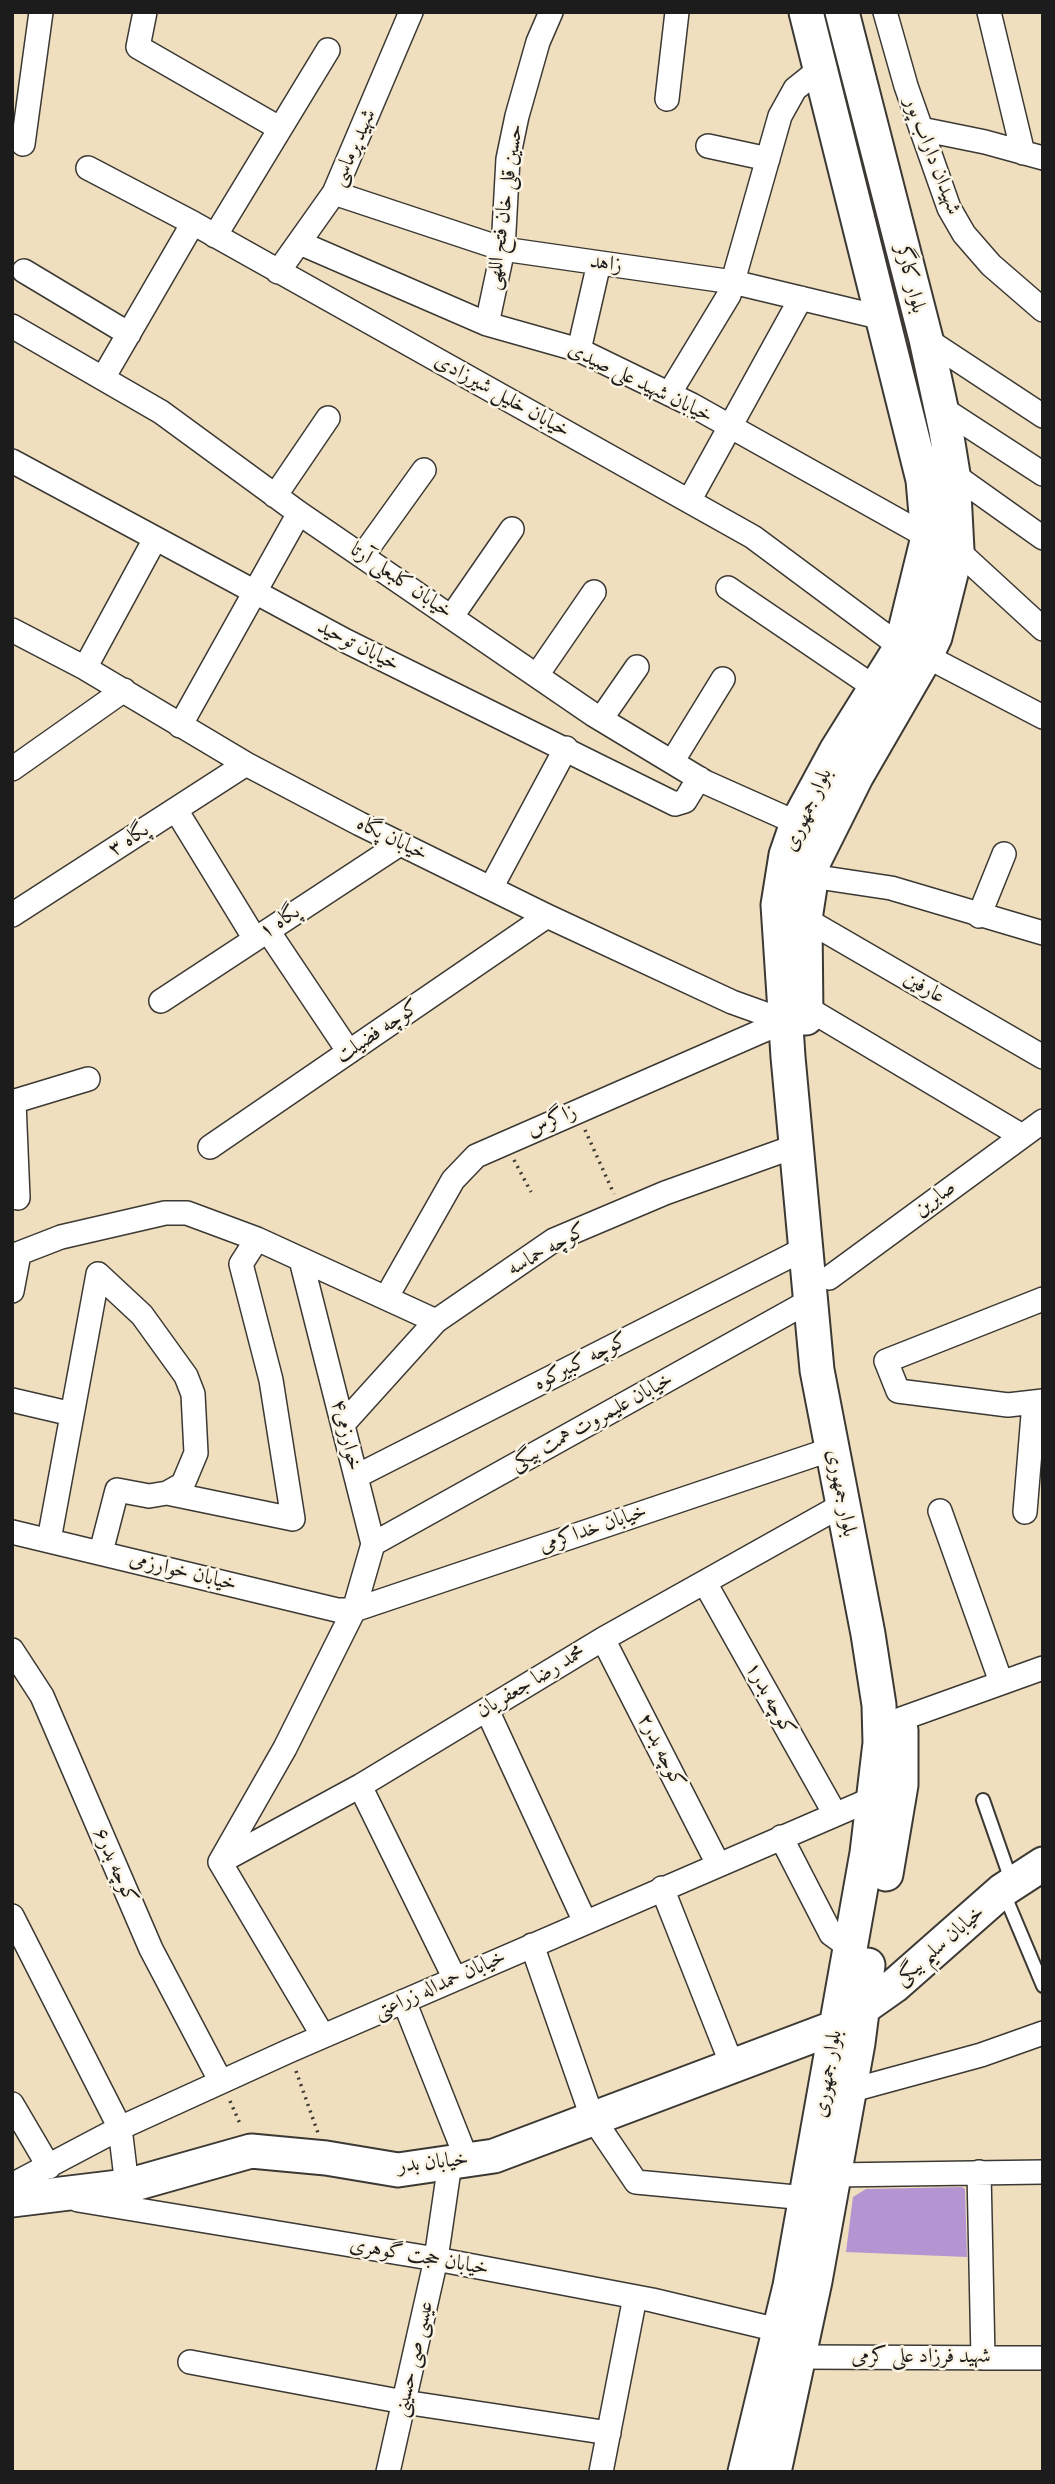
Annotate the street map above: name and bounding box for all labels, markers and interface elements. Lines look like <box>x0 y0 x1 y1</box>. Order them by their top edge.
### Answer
street label: شهیدان داراب پور <box>898 94 966 218</box>
street label: شهید پرماسی <box>326 105 382 191</box>
street label: حسین قلی خان فتح اللهی <box>481 122 529 292</box>
street label: بلوار کارگر <box>889 242 931 316</box>
street label: زاهد <box>588 249 624 279</box>
street label: خیابان شهید علی صیدی <box>563 337 717 429</box>
street label: خیابان خلیل شیرزادی <box>430 348 574 444</box>
street label: خیابان کلبعلی آرتا <box>345 537 457 625</box>
street label: خیابان توحید <box>313 615 403 677</box>
street label: بلوار جمهوری <box>778 764 838 856</box>
street label: خیابان پگاه <box>352 811 432 867</box>
street label: پگاه ۳ <box>104 818 154 862</box>
street label: پگاه ۱ <box>255 900 305 944</box>
street label: عارفین <box>899 966 949 1010</box>
street label: کوچه فضیلت <box>331 995 425 1069</box>
street label: زاگرس <box>523 1099 581 1143</box>
street label: صابرین <box>909 1175 961 1223</box>
street label: کوچه حماسه <box>503 1218 591 1282</box>
street label: کوچه کبیرکوه <box>530 1327 632 1397</box>
street label: خیابان علیمروت همت بیگی <box>506 1367 678 1477</box>
street label: خوارزمی۴ <box>325 1397 367 1473</box>
street label: بلوار جمهوری <box>820 1447 862 1539</box>
street label: خیابان خداکرمی <box>536 1499 650 1559</box>
street label: خیابان خوارزمی <box>127 1547 239 1597</box>
street label: محمد رضا جعفریان <box>472 1640 590 1724</box>
street label: کوچه بدر۱ <box>739 1658 801 1740</box>
street label: کوچه بدر۲ <box>631 1709 691 1793</box>
street label: کوچه بدر۶ <box>87 1824 143 1908</box>
street label: خیابان سلیم بیگی <box>890 1900 990 1992</box>
street label: خیابان حمداله زراعتی <box>370 1945 510 2025</box>
street label: بلوار جمهوری <box>808 2028 848 2120</box>
street label: خیابان بدر <box>396 2147 470 2179</box>
street label: خیابان حجت گوهری <box>347 2232 491 2282</box>
street label: عیسی صی حسینی <box>388 2298 440 2420</box>
street label: شهید فرزاد علی کرمی <box>851 2344 991 2370</box>

